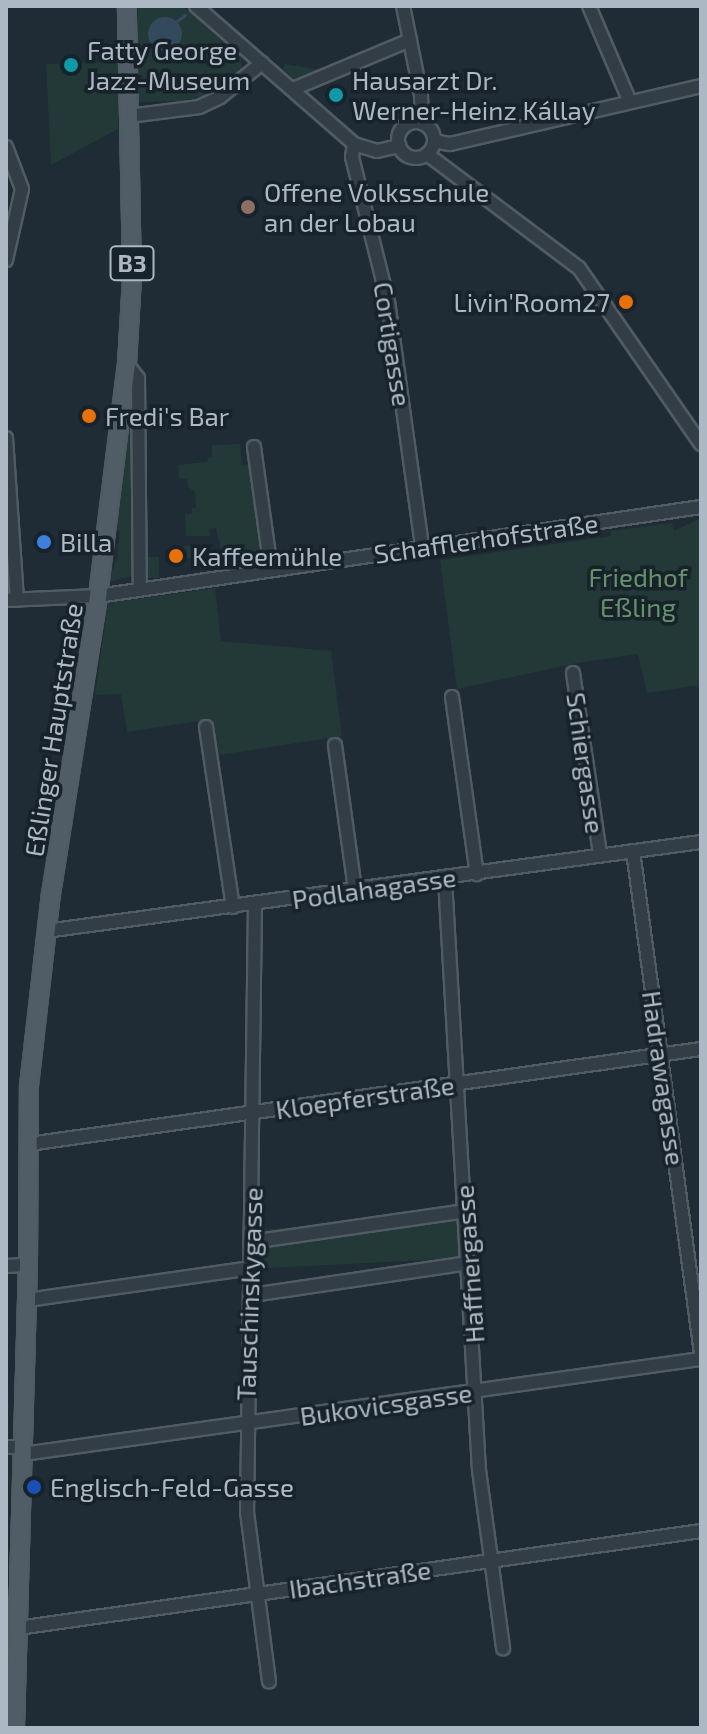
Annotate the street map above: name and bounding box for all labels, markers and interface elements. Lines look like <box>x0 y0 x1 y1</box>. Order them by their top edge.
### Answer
place label: Fatty George Jazz-Museum <box>87 34 250 96</box>
marker: Fatty George Jazz-Museum <box>62 56 80 74</box>
place label: Hausarzt Dr. Werner-Heinz Kállay <box>352 64 596 126</box>
marker: Hausarzt Dr. Werner-Heinz Kállay <box>327 86 345 104</box>
place label: Offene Volksschule an der Lobau <box>264 176 490 238</box>
marker: Offene Volksschule an der Lobau <box>239 198 257 216</box>
road number: B3 <box>108 243 156 283</box>
street label: Cortigasse <box>368 280 418 408</box>
place label: Livin'Room27 <box>454 286 610 318</box>
marker: Livin'Room27 <box>617 293 635 311</box>
place label: Fredi's Bar <box>105 400 229 432</box>
marker: Fredi's Bar <box>80 407 98 425</box>
street label: Schafflerhofstraße <box>372 507 600 569</box>
place label: Billa <box>60 526 112 558</box>
marker: Billa <box>35 533 53 551</box>
place label: Kaffeemühle <box>192 540 342 572</box>
marker: Kaffeemühle <box>167 547 185 565</box>
park label: Friedhof Eßling <box>588 561 688 622</box>
street label: Eßlinger Hauptstraße <box>18 601 88 859</box>
street label: Schiergasse <box>561 690 611 836</box>
street label: Podlahagasse <box>290 861 458 915</box>
street label: Hadrawagasse <box>636 989 692 1167</box>
street label: Kloepferstraße <box>274 1069 456 1125</box>
street label: Haffnergasse <box>448 1184 490 1344</box>
street label: Tauschinskygasse <box>230 1187 268 1401</box>
street label: Bukovicsgasse <box>298 1376 474 1432</box>
place label: Englisch-Feld-Gasse <box>50 1471 294 1503</box>
marker: Englisch-Feld-Gasse <box>25 1478 43 1496</box>
street label: Ibachstraße <box>287 1554 433 1604</box>

